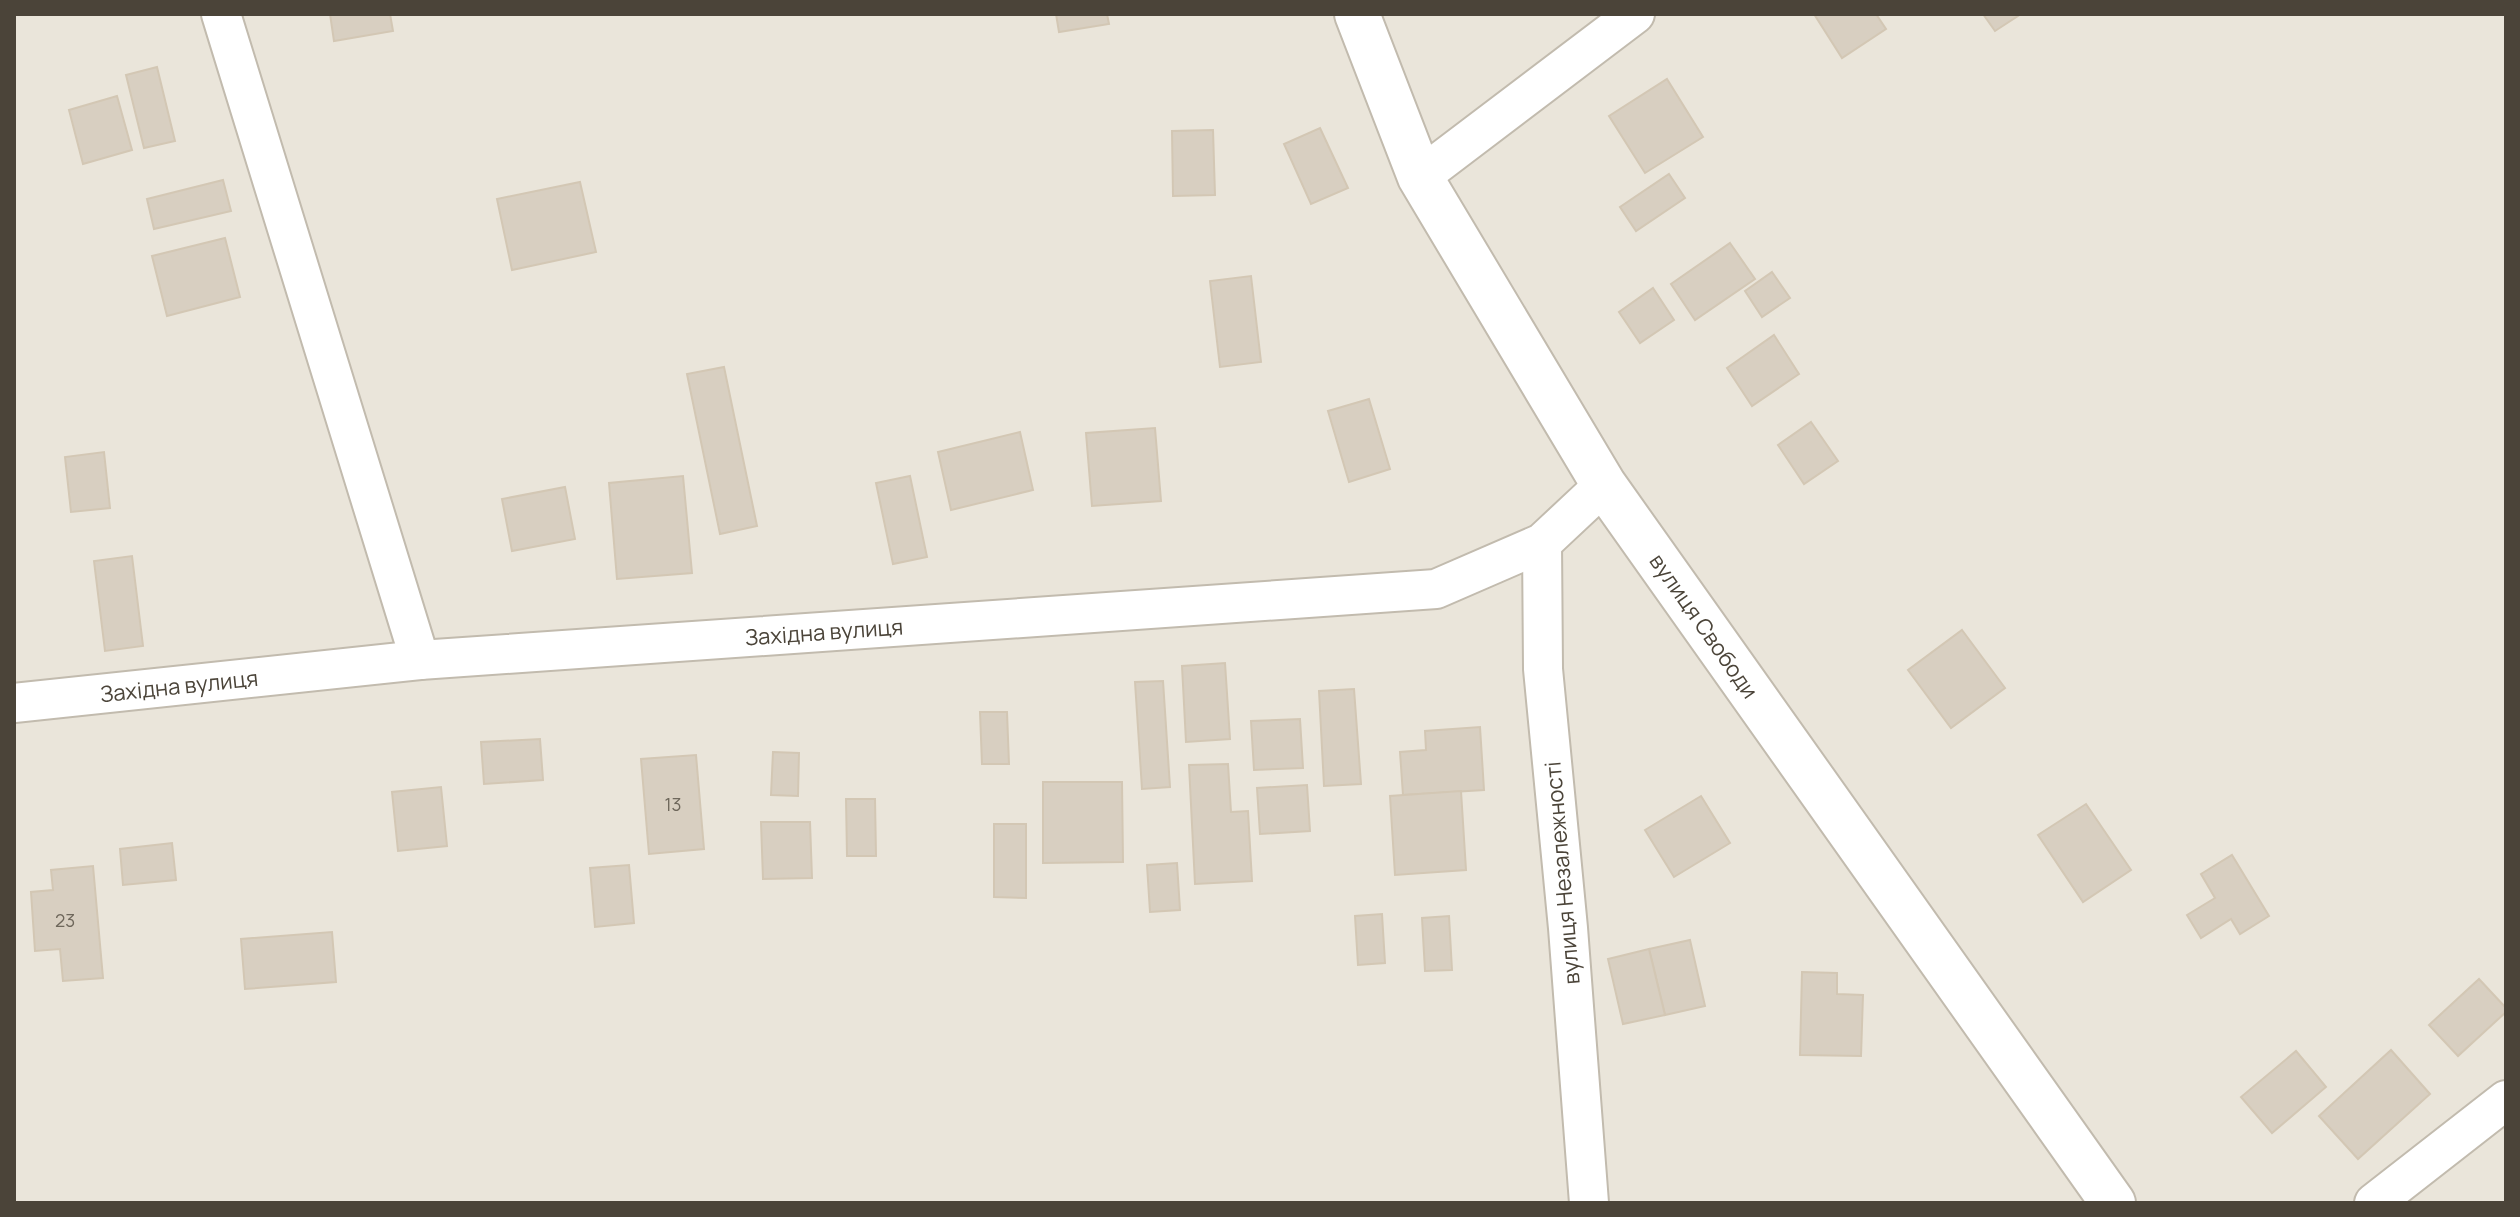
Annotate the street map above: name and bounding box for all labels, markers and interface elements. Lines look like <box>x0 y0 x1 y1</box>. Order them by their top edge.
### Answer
street label: вулиця Свободи <box>1643 548 1765 704</box>
street label: Західна вулиця <box>744 612 904 652</box>
street label: Західна вулиця <box>98 663 260 709</box>
street label: вулиця Незалежності <box>1537 760 1587 986</box>
house number: 13 <box>665 792 681 816</box>
house number: 23 <box>55 908 75 932</box>

